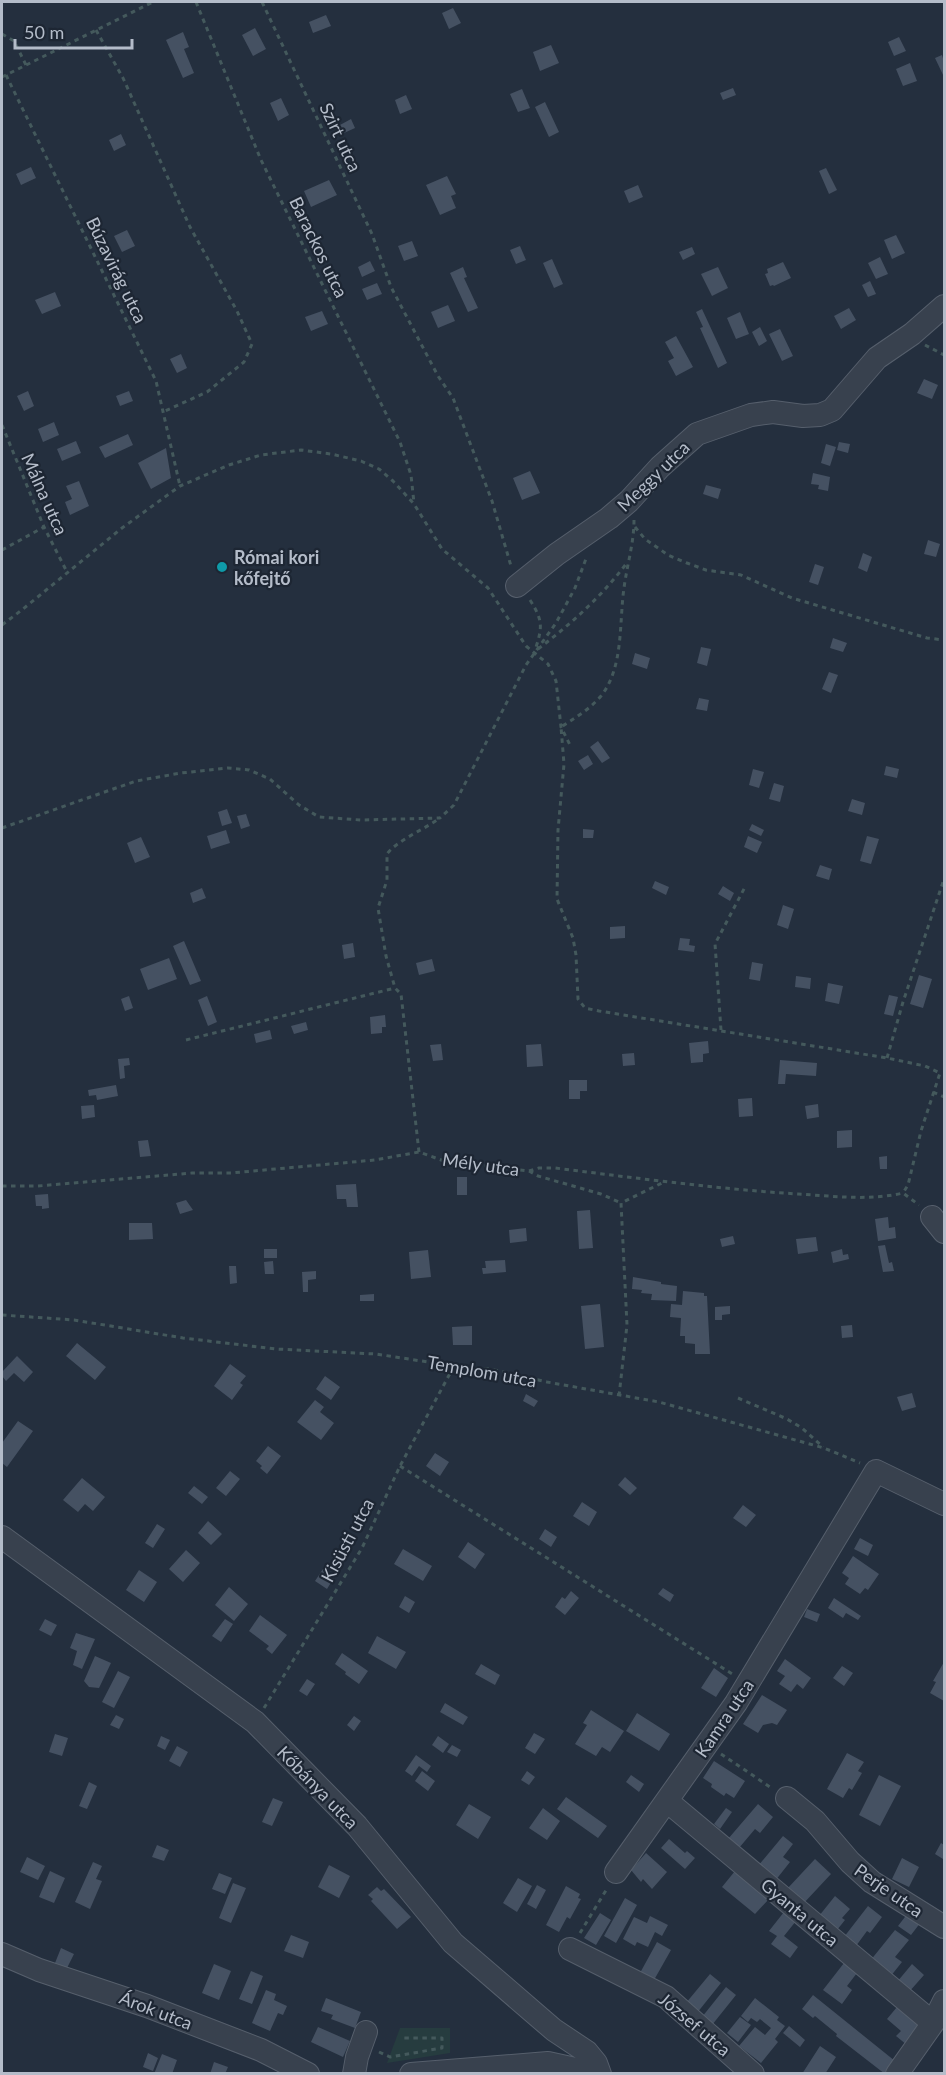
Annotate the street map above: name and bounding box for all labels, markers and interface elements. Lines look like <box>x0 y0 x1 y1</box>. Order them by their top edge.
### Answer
scale bar <box>15 12 132 50</box>
text: 50 m <box>24 21 64 43</box>
street label: Szirt utca <box>315 99 367 175</box>
street label: Barackos utca <box>285 193 353 301</box>
street label: Búzavirág utca <box>82 213 152 327</box>
street label: Meggy utca <box>612 436 694 516</box>
street label: Málna utca <box>17 450 73 538</box>
place label: Római kori kőfejtő <box>234 546 319 589</box>
marker: Római kori kőfejtő <box>215 560 229 574</box>
street label: Mély utca <box>441 1148 521 1180</box>
street label: Templom utca <box>426 1351 538 1391</box>
street label: Kisüsti utca <box>316 1494 378 1586</box>
street label: Kamra utca <box>690 1675 758 1761</box>
street label: Kőbánya utca <box>273 1741 363 1833</box>
street label: Perje utca <box>850 1858 928 1922</box>
street label: Gyanta utca <box>757 1873 843 1951</box>
street label: Árok utca <box>116 1986 196 2034</box>
street label: József utca <box>655 1988 735 2060</box>

